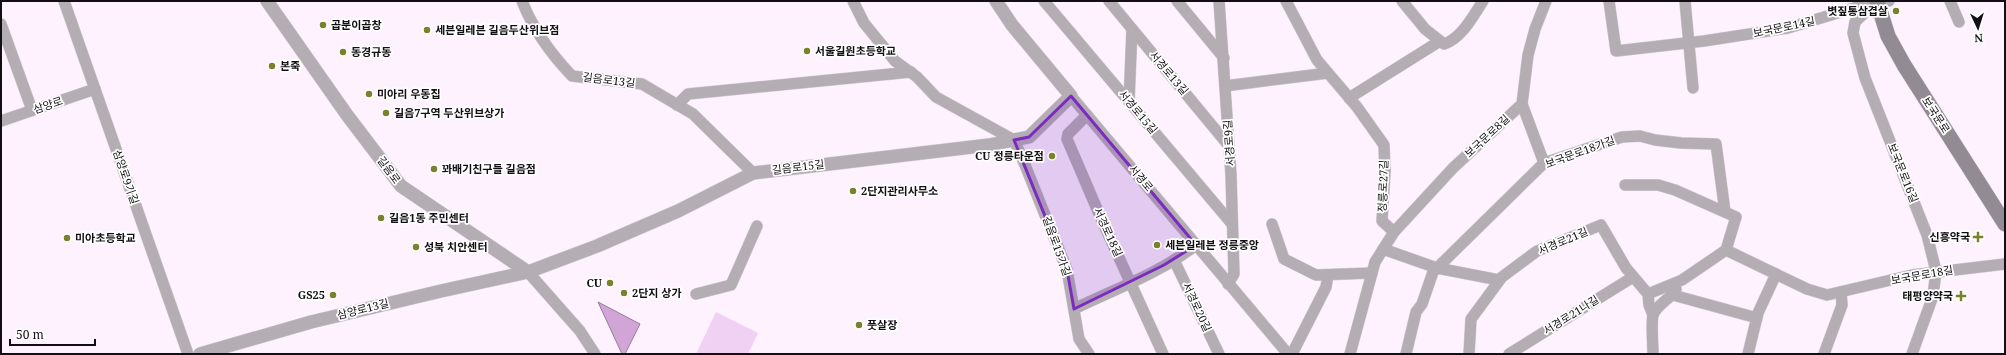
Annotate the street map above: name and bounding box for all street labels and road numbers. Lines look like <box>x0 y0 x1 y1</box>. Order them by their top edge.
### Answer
street label: 보국문로14길 <box>1752 13 1816 40</box>
street label: 서경로13길 <box>1147 48 1192 98</box>
street label: 길음로13길 <box>582 69 636 90</box>
street label: 서경로15길 <box>1116 87 1161 137</box>
street label: 삼양로 <box>31 92 65 117</box>
street label: 보국문로 <box>1919 94 1954 136</box>
street label: 보국문로8길 <box>1461 111 1513 160</box>
street label: 서경로9길 <box>1219 119 1238 167</box>
street label: 보국문로18가길 <box>1543 132 1617 171</box>
street label: 보국문로16길 <box>1885 141 1922 205</box>
street label: 삼양로9가길 <box>110 148 143 206</box>
street label: 길음로 <box>374 153 405 186</box>
street label: 길음로15길 <box>771 156 825 177</box>
street label: 정릉로27길 <box>1374 159 1391 213</box>
street label: 서경로 <box>1126 161 1157 194</box>
street label: 서경로18길 <box>1091 205 1126 259</box>
street label: 길음로15가길 <box>1040 214 1075 278</box>
street label: 서경로21길 <box>1536 223 1590 258</box>
street label: 보국문로18길 <box>1890 262 1954 287</box>
street label: 서경로20길 <box>1180 280 1215 334</box>
street label: 서경로21나길 <box>1540 292 1601 338</box>
street label: 삼양로13길 <box>335 295 390 322</box>

